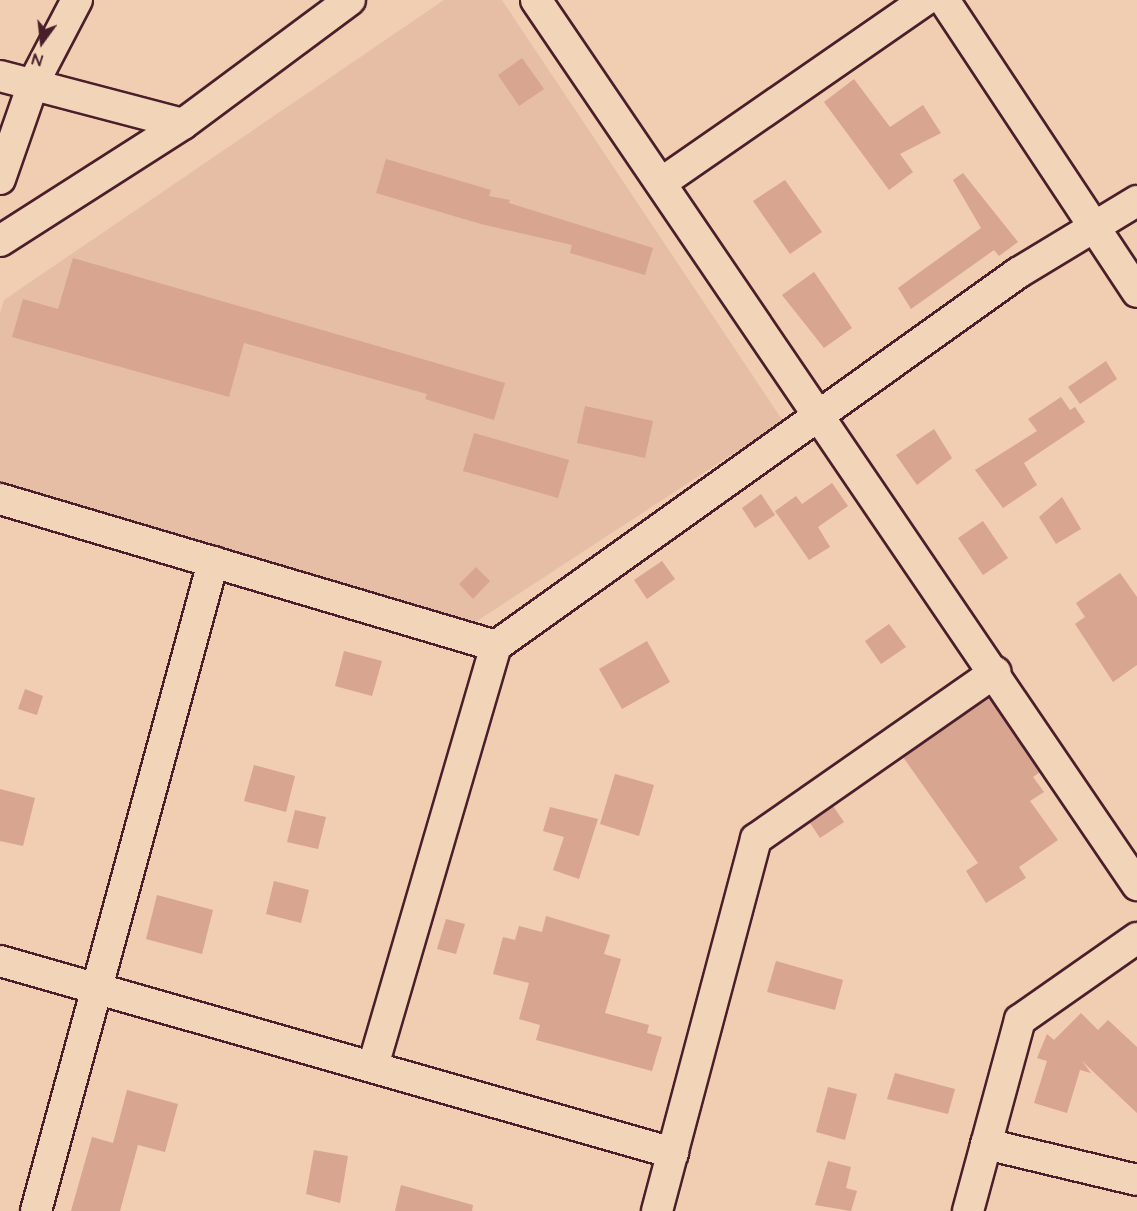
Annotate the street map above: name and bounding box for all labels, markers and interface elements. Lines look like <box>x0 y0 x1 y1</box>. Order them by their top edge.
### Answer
north arrow <box>12 12 72 72</box>
text: N <box>30 47 45 71</box>

